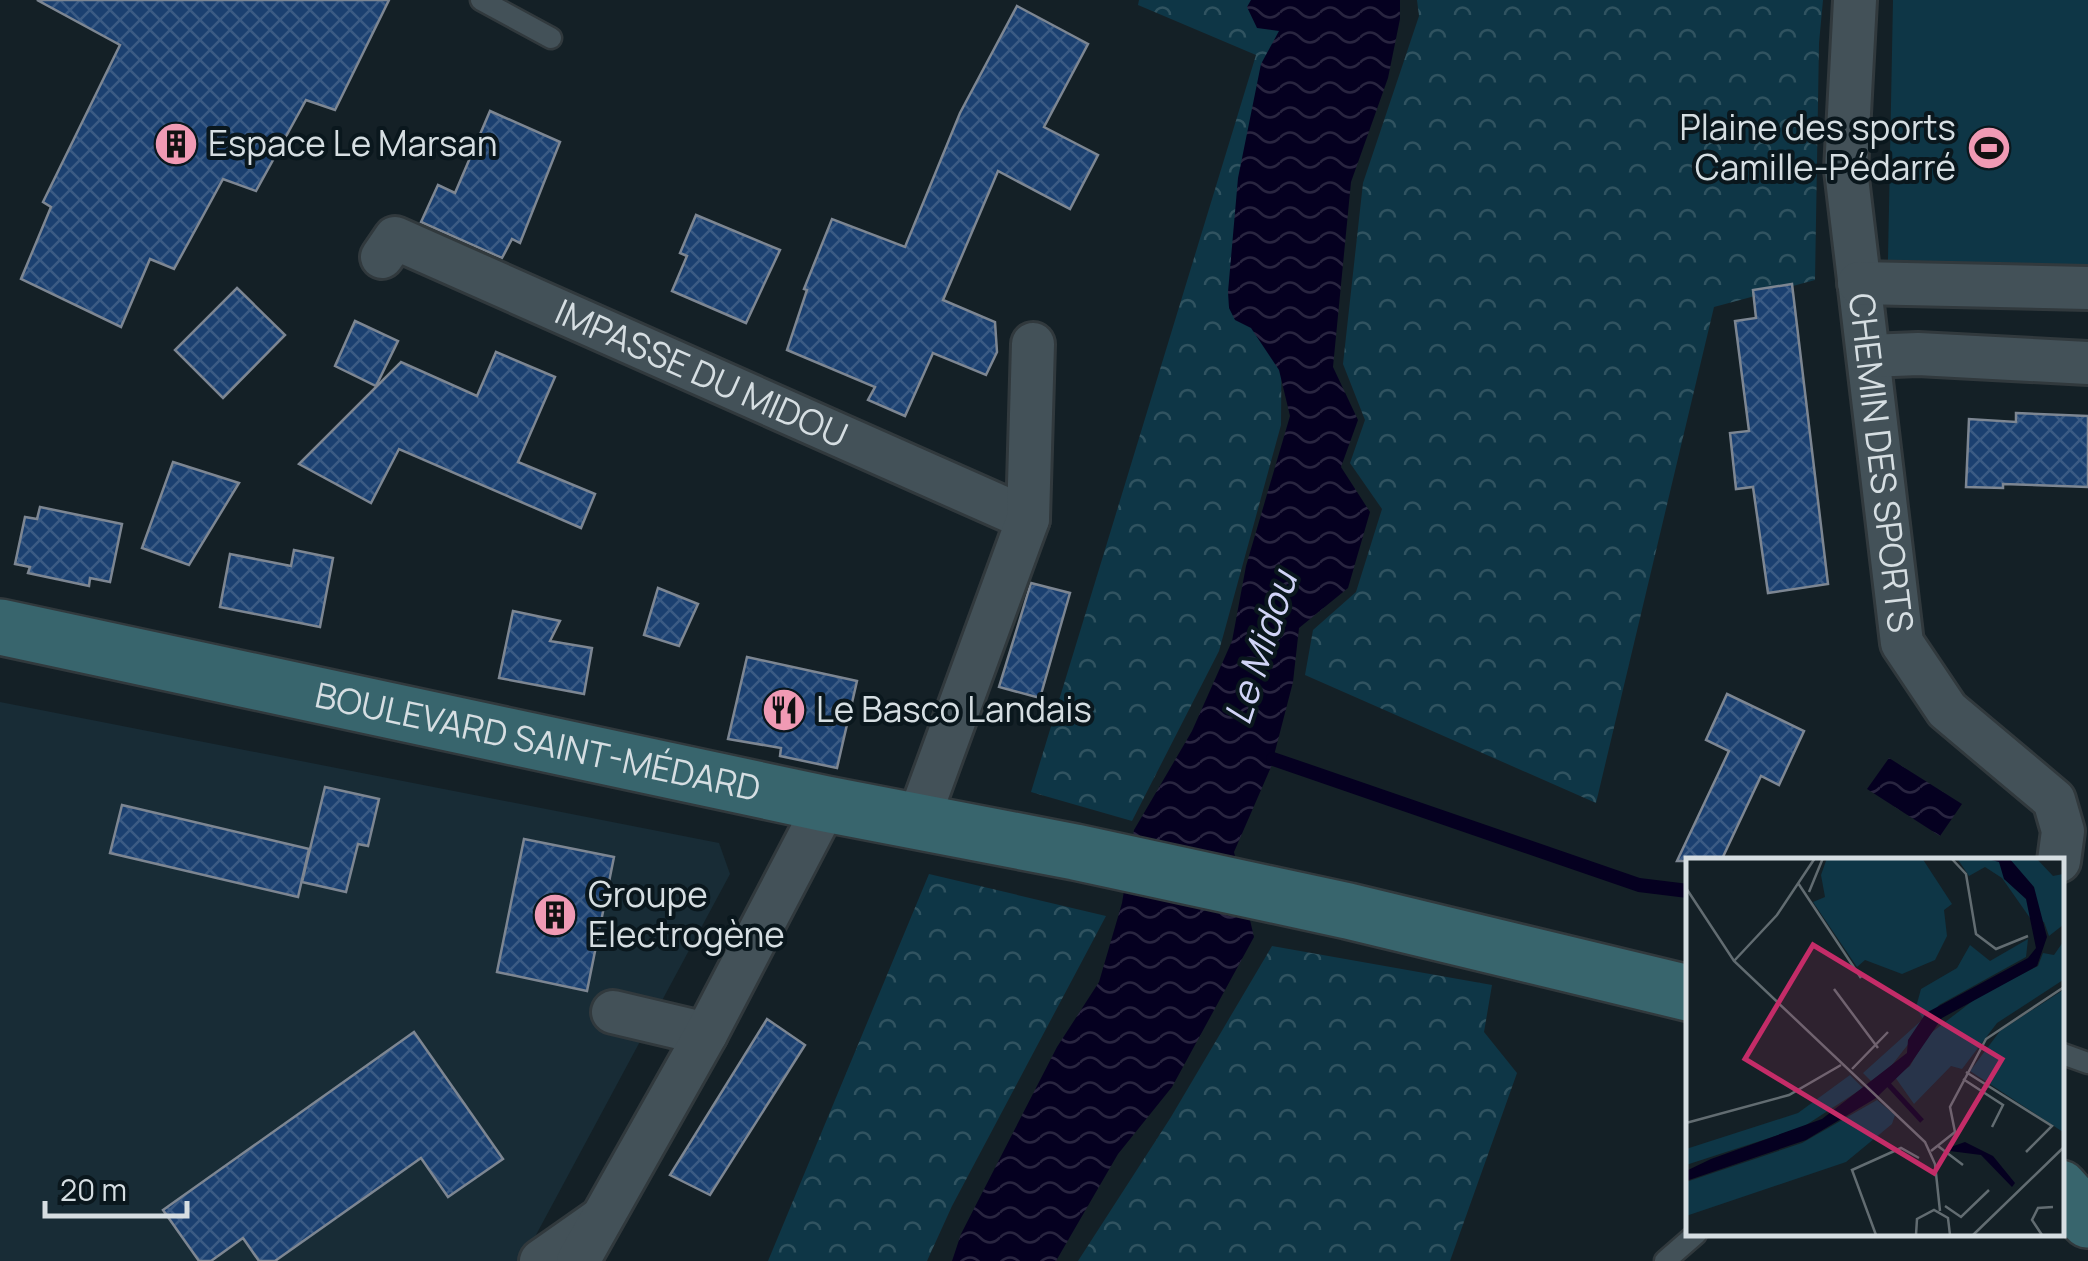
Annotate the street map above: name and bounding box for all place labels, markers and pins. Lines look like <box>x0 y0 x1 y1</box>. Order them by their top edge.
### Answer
place label: Plaine des sports Camille-Pédarré <box>1680 103 1956 191</box>
place label: Espace Le Marsan <box>208 119 498 167</box>
building icon: Espace Le Marsan <box>153 121 199 167</box>
sports icon: Plaine des sports Camille-Pédarré <box>1966 125 2012 171</box>
place label: Le Basco Landais <box>816 685 1092 733</box>
restaurant icon: Le Basco Landais <box>761 687 807 733</box>
place label: Groupe Electrogène <box>588 870 785 958</box>
building icon: Groupe Electrogène <box>532 892 578 938</box>

